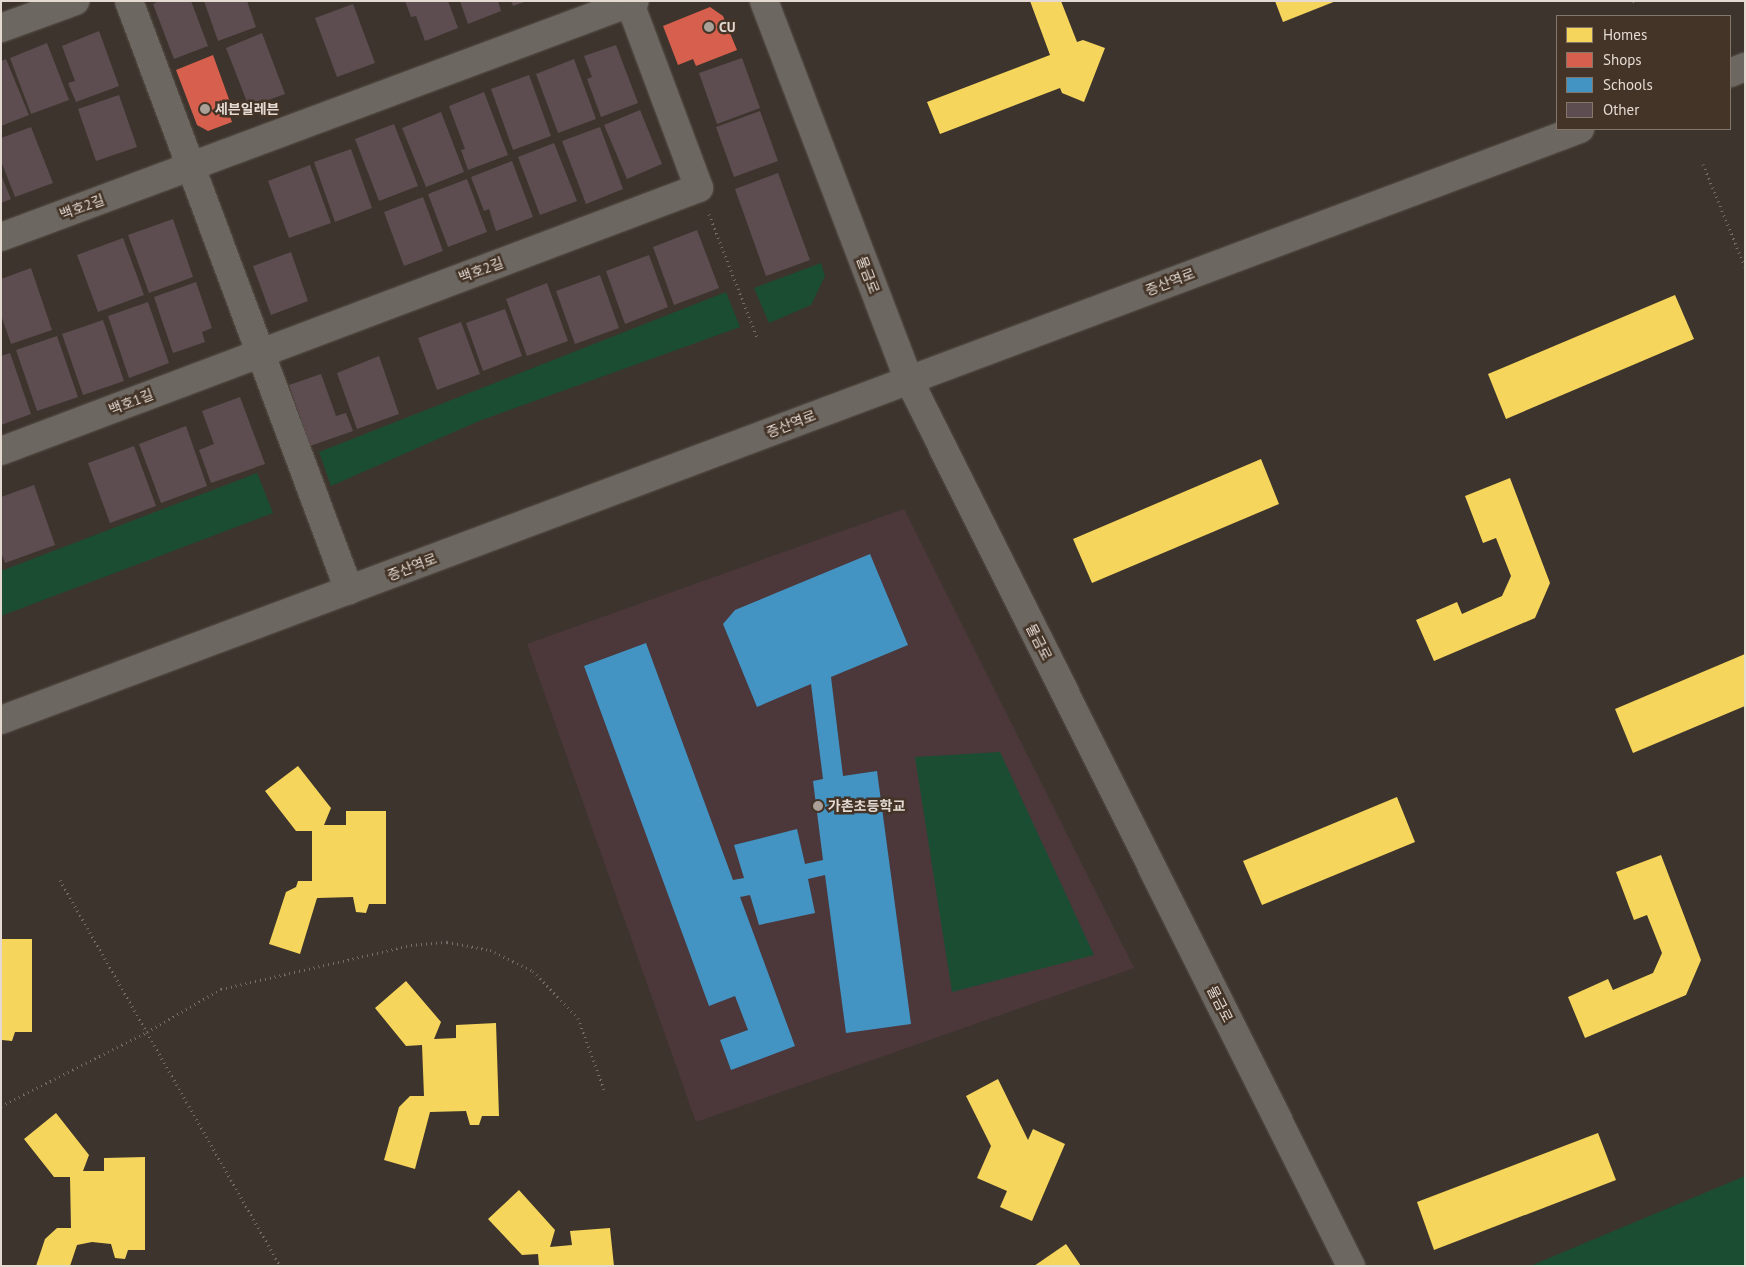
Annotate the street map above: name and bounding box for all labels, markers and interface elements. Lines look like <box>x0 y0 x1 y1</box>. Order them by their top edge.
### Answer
legend <box>1556 15 1731 130</box>
place label: CU <box>719 19 736 35</box>
marker: CU <box>703 21 715 33</box>
text: Homes <box>1603 25 1647 44</box>
text: Shops <box>1603 50 1642 69</box>
text: Schools <box>1603 75 1653 94</box>
text: Other <box>1603 100 1639 119</box>
place label: 세븐일레븐 <box>215 101 279 117</box>
marker: 세븐일레븐 <box>199 103 211 115</box>
street label: 백호2길 <box>57 191 107 223</box>
street label: 백호2길 <box>456 254 506 286</box>
street label: 물금로 <box>853 254 883 296</box>
street label: 증산역로 <box>1143 265 1197 299</box>
street label: 백호1길 <box>106 386 156 418</box>
street label: 증산역로 <box>764 407 818 441</box>
street label: 증산역로 <box>385 550 439 584</box>
street label: 물금로 <box>1023 621 1055 663</box>
place label: 가촌초등학교 <box>828 798 905 814</box>
marker: 가촌초등학교 <box>812 800 824 812</box>
street label: 물금로 <box>1204 983 1236 1025</box>

